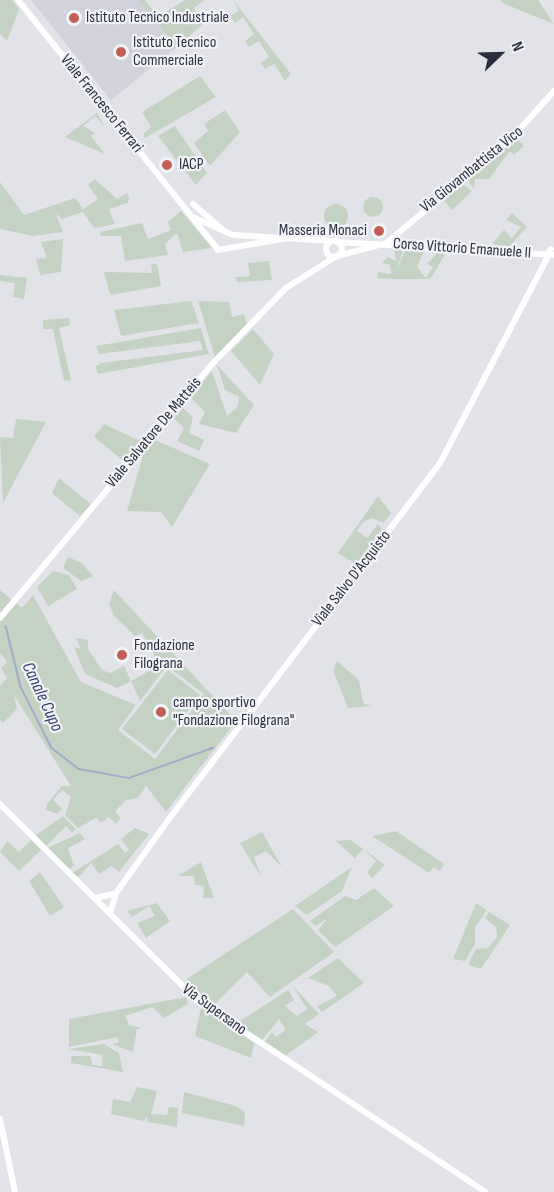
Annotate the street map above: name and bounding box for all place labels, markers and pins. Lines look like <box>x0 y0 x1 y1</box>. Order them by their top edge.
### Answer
place label: Istituto Tecnico Industriale <box>86 8 229 28</box>
marker: Istituto Tecnico Industriale <box>67 11 81 25</box>
place label: Istituto Tecnico Commerciale <box>133 33 216 71</box>
marker: Istituto Tecnico Commerciale <box>114 45 128 59</box>
place label: IACP <box>179 155 203 175</box>
marker: IACP <box>160 158 174 172</box>
place label: Masseria Monaci <box>279 221 367 241</box>
marker: Masseria Monaci <box>372 224 386 238</box>
place label: Fondazione Filograna <box>134 636 195 674</box>
marker: Fondazione Filograna <box>115 648 129 662</box>
place label: campo sportivo "Fondazione Filograna" <box>173 693 294 731</box>
marker: campo sportivo "Fondazione Filograna" <box>154 705 168 719</box>

